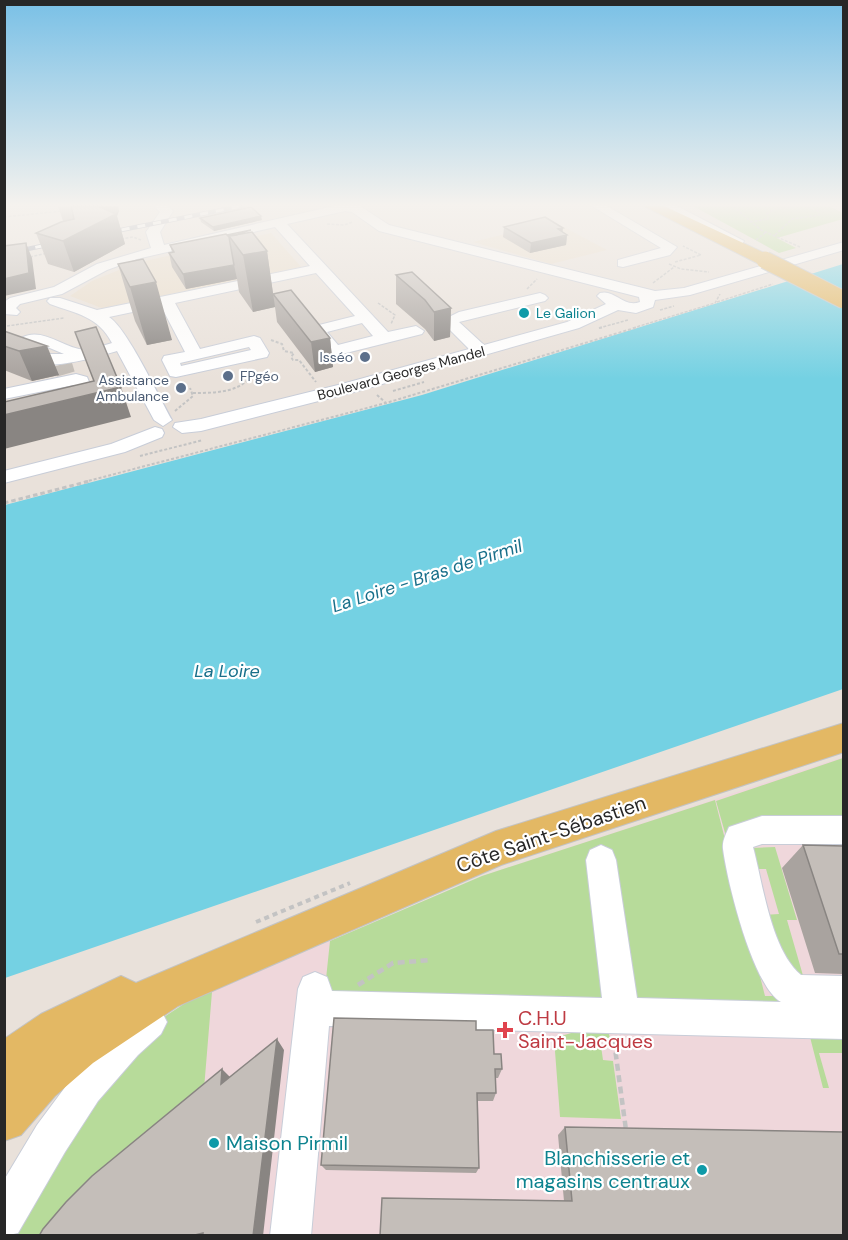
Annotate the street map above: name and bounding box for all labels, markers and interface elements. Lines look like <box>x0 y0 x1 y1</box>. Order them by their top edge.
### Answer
place label: Le Galion <box>536 304 596 322</box>
marker: Le Galion <box>517 306 531 320</box>
street label: Boulevard Georges Mandel <box>315 342 487 404</box>
place label: Isséo <box>319 348 353 366</box>
marker: Isséo <box>358 350 372 364</box>
place label: FPgéo <box>240 367 279 385</box>
marker: FPgéo <box>221 369 235 383</box>
place label: Assistance Ambulance <box>96 371 169 405</box>
marker: Assistance Ambulance <box>174 381 188 395</box>
water label: La Loire - Bras de Pirmil <box>329 534 526 618</box>
water label: La Loire <box>194 659 260 683</box>
street label: Côte Saint-Sébastien <box>453 789 649 879</box>
place label: C.H.U Saint-Jacques <box>518 1005 653 1054</box>
marker: C.H.U Saint-Jacques <box>496 1021 514 1039</box>
place label: Maison Pirmil <box>226 1130 348 1156</box>
marker: Maison Pirmil <box>207 1136 221 1150</box>
place label: Blanchisserie et magasins centraux <box>516 1145 690 1194</box>
marker: Blanchisserie et magasins centraux <box>695 1163 709 1177</box>

